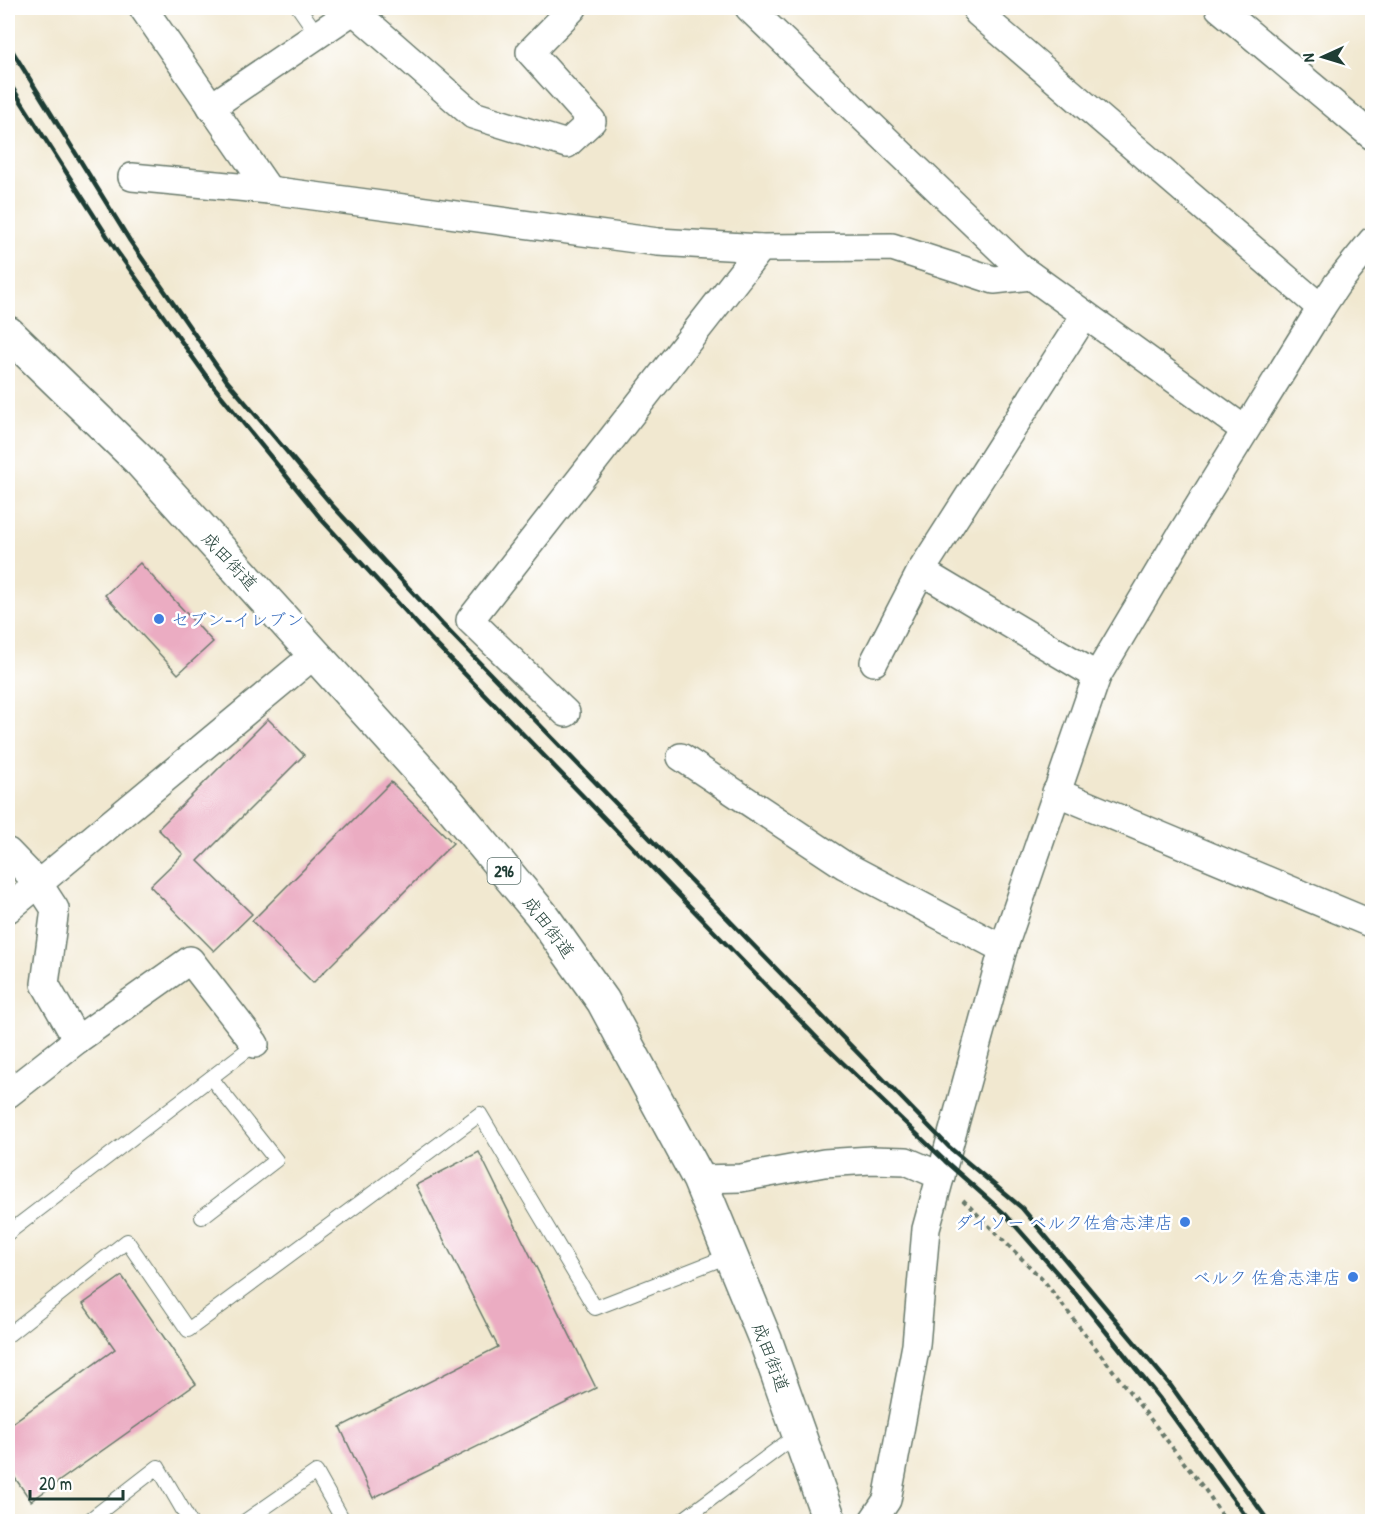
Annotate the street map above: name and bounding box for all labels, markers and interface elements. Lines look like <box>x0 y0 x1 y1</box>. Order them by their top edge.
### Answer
north arrow <box>1293 27 1353 87</box>
text: N <box>1297 53 1319 63</box>
street label: 成田街道 <box>196 526 264 596</box>
place label: セブン-イレブン <box>171 607 304 632</box>
marker: セブン-イレブン <box>152 612 166 626</box>
road number: 296 <box>488 858 520 884</box>
street label: 成田街道 <box>517 891 581 963</box>
place label: ダイソー ベルク佐倉志津店 <box>955 1210 1173 1235</box>
marker: ダイソー ベルク佐倉志津店 <box>1178 1215 1192 1229</box>
place label: ベルク 佐倉志津店 <box>1193 1265 1341 1290</box>
marker: ベルク 佐倉志津店 <box>1346 1270 1360 1284</box>
street label: 成田街道 <box>746 1319 796 1395</box>
scale bar <box>30 1463 123 1501</box>
text: 20 m <box>39 1471 72 1496</box>

